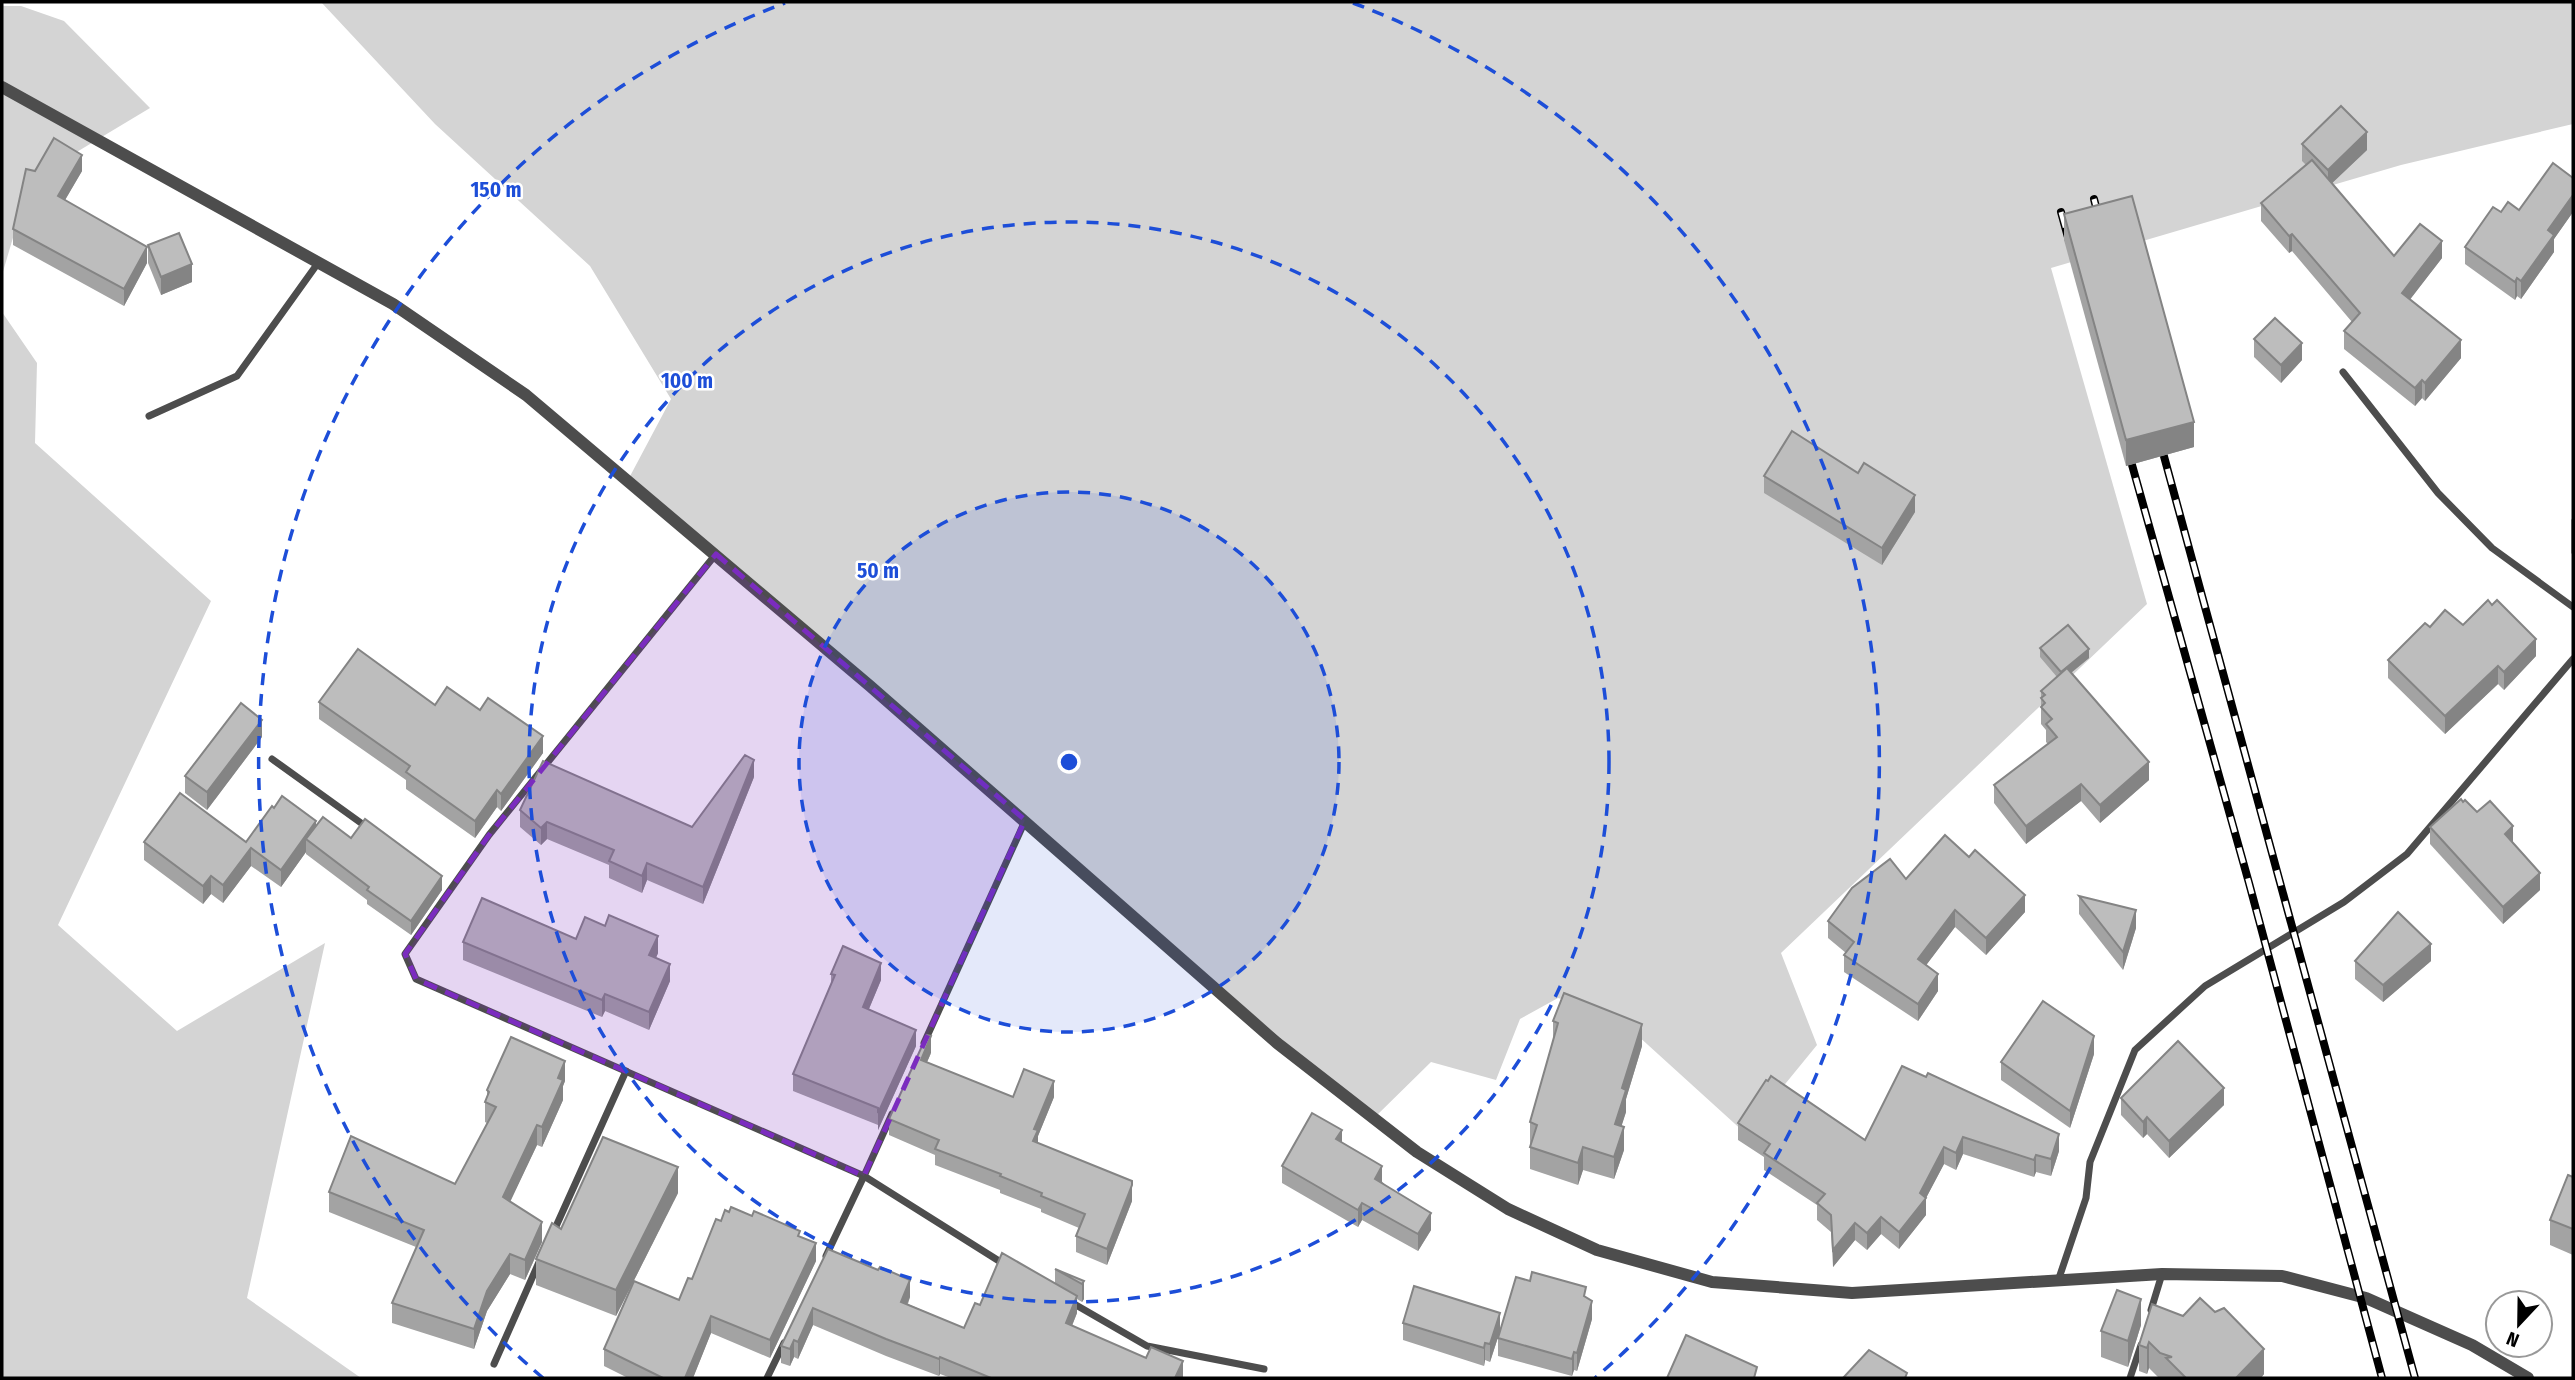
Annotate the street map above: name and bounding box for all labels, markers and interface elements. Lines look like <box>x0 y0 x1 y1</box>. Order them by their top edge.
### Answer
text: 150 m <box>470 177 522 203</box>
text: 100 m <box>661 368 713 394</box>
text: 50 m <box>857 558 899 584</box>
centre of rings <box>1057 750 1081 774</box>
north arrow <box>2484 1289 2554 1359</box>
text: N <box>2503 1327 2522 1352</box>

